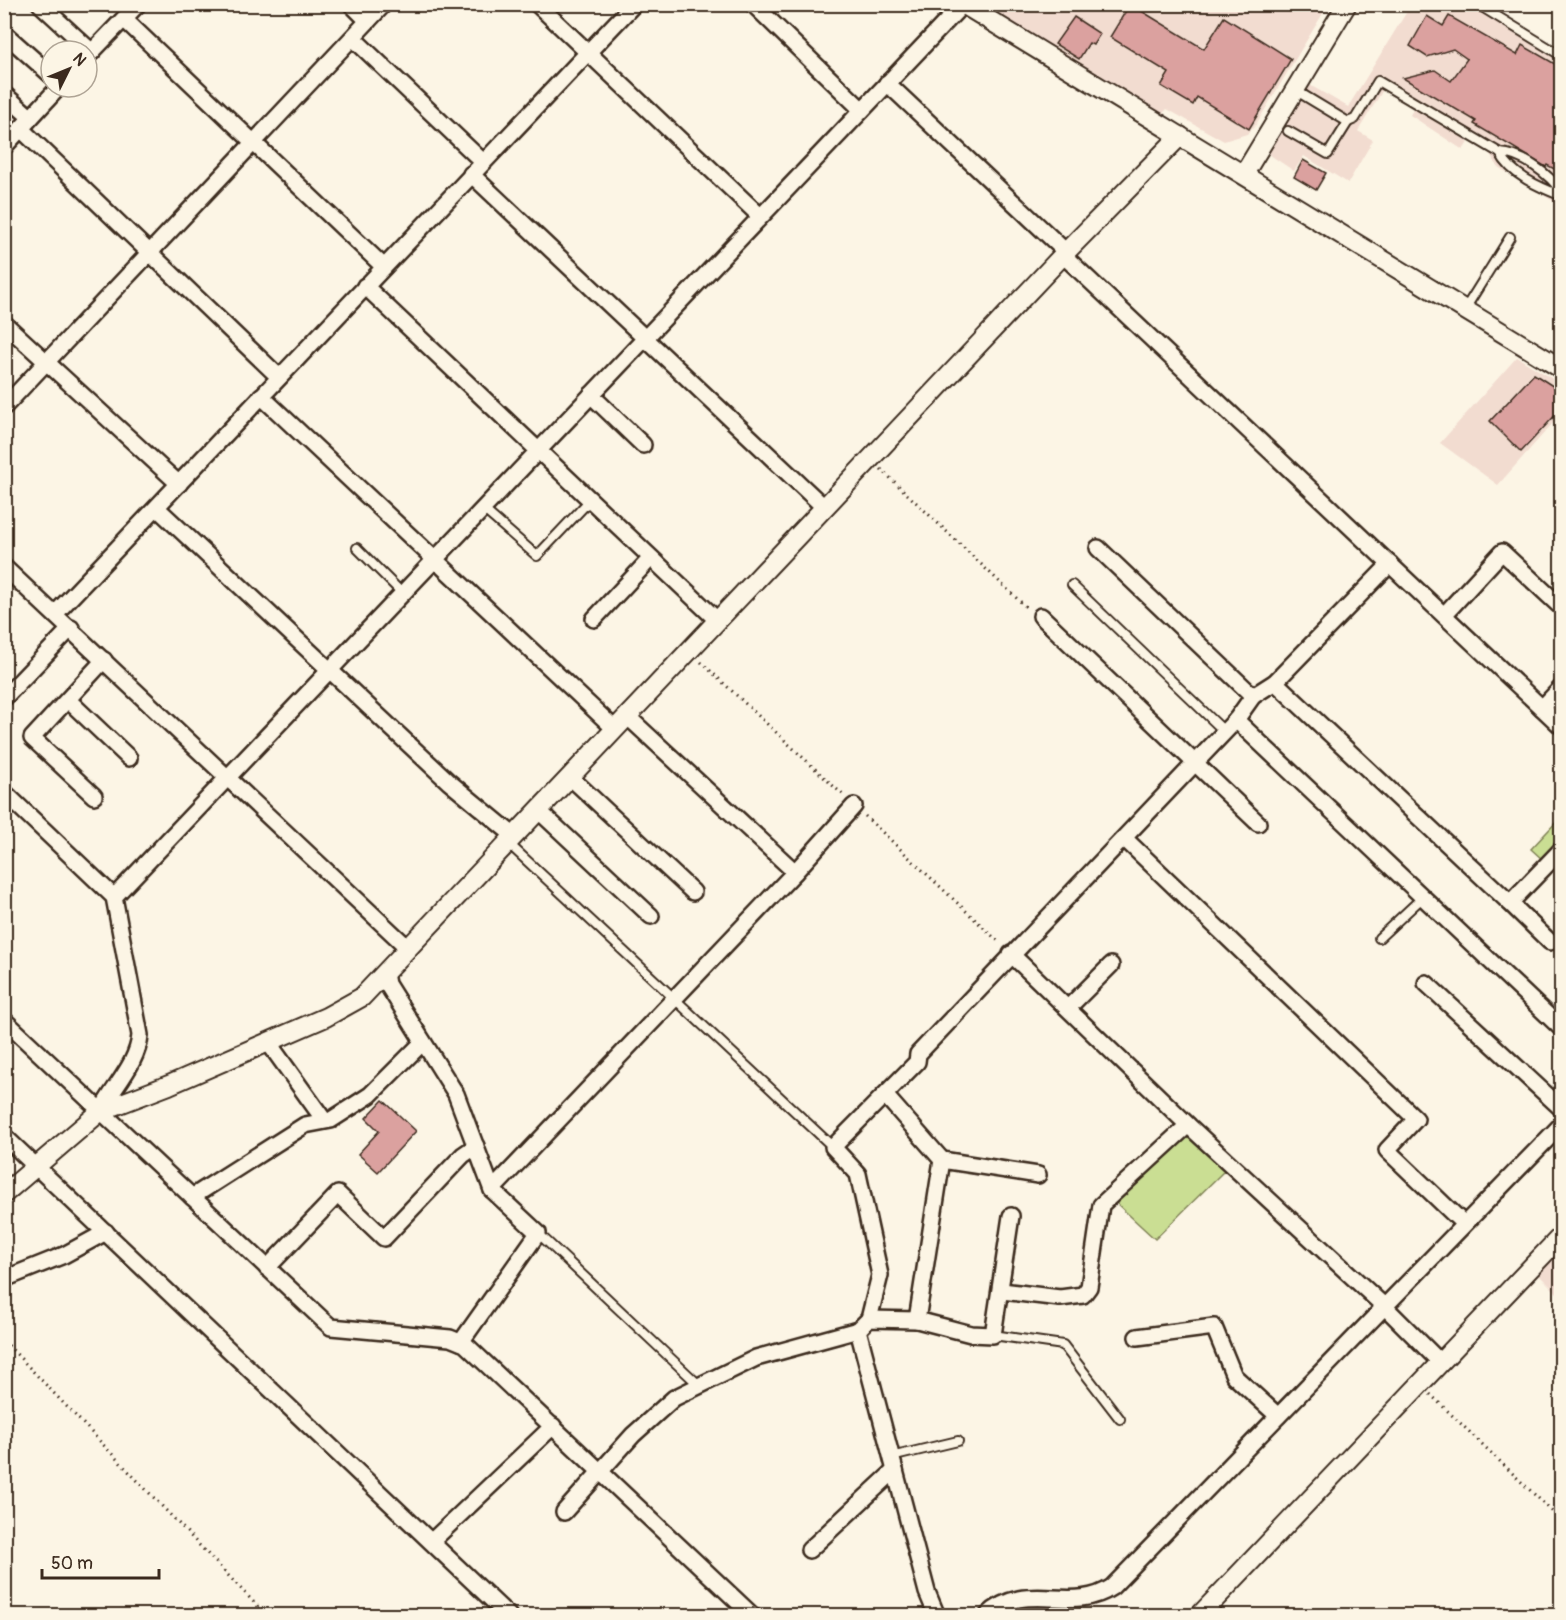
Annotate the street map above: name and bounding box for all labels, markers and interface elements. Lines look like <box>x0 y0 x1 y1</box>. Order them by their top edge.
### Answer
north arrow <box>39 39 99 99</box>
text: N <box>68 49 90 70</box>
scale bar <box>42 1542 159 1580</box>
text: 50 m <box>51 1552 93 1575</box>

